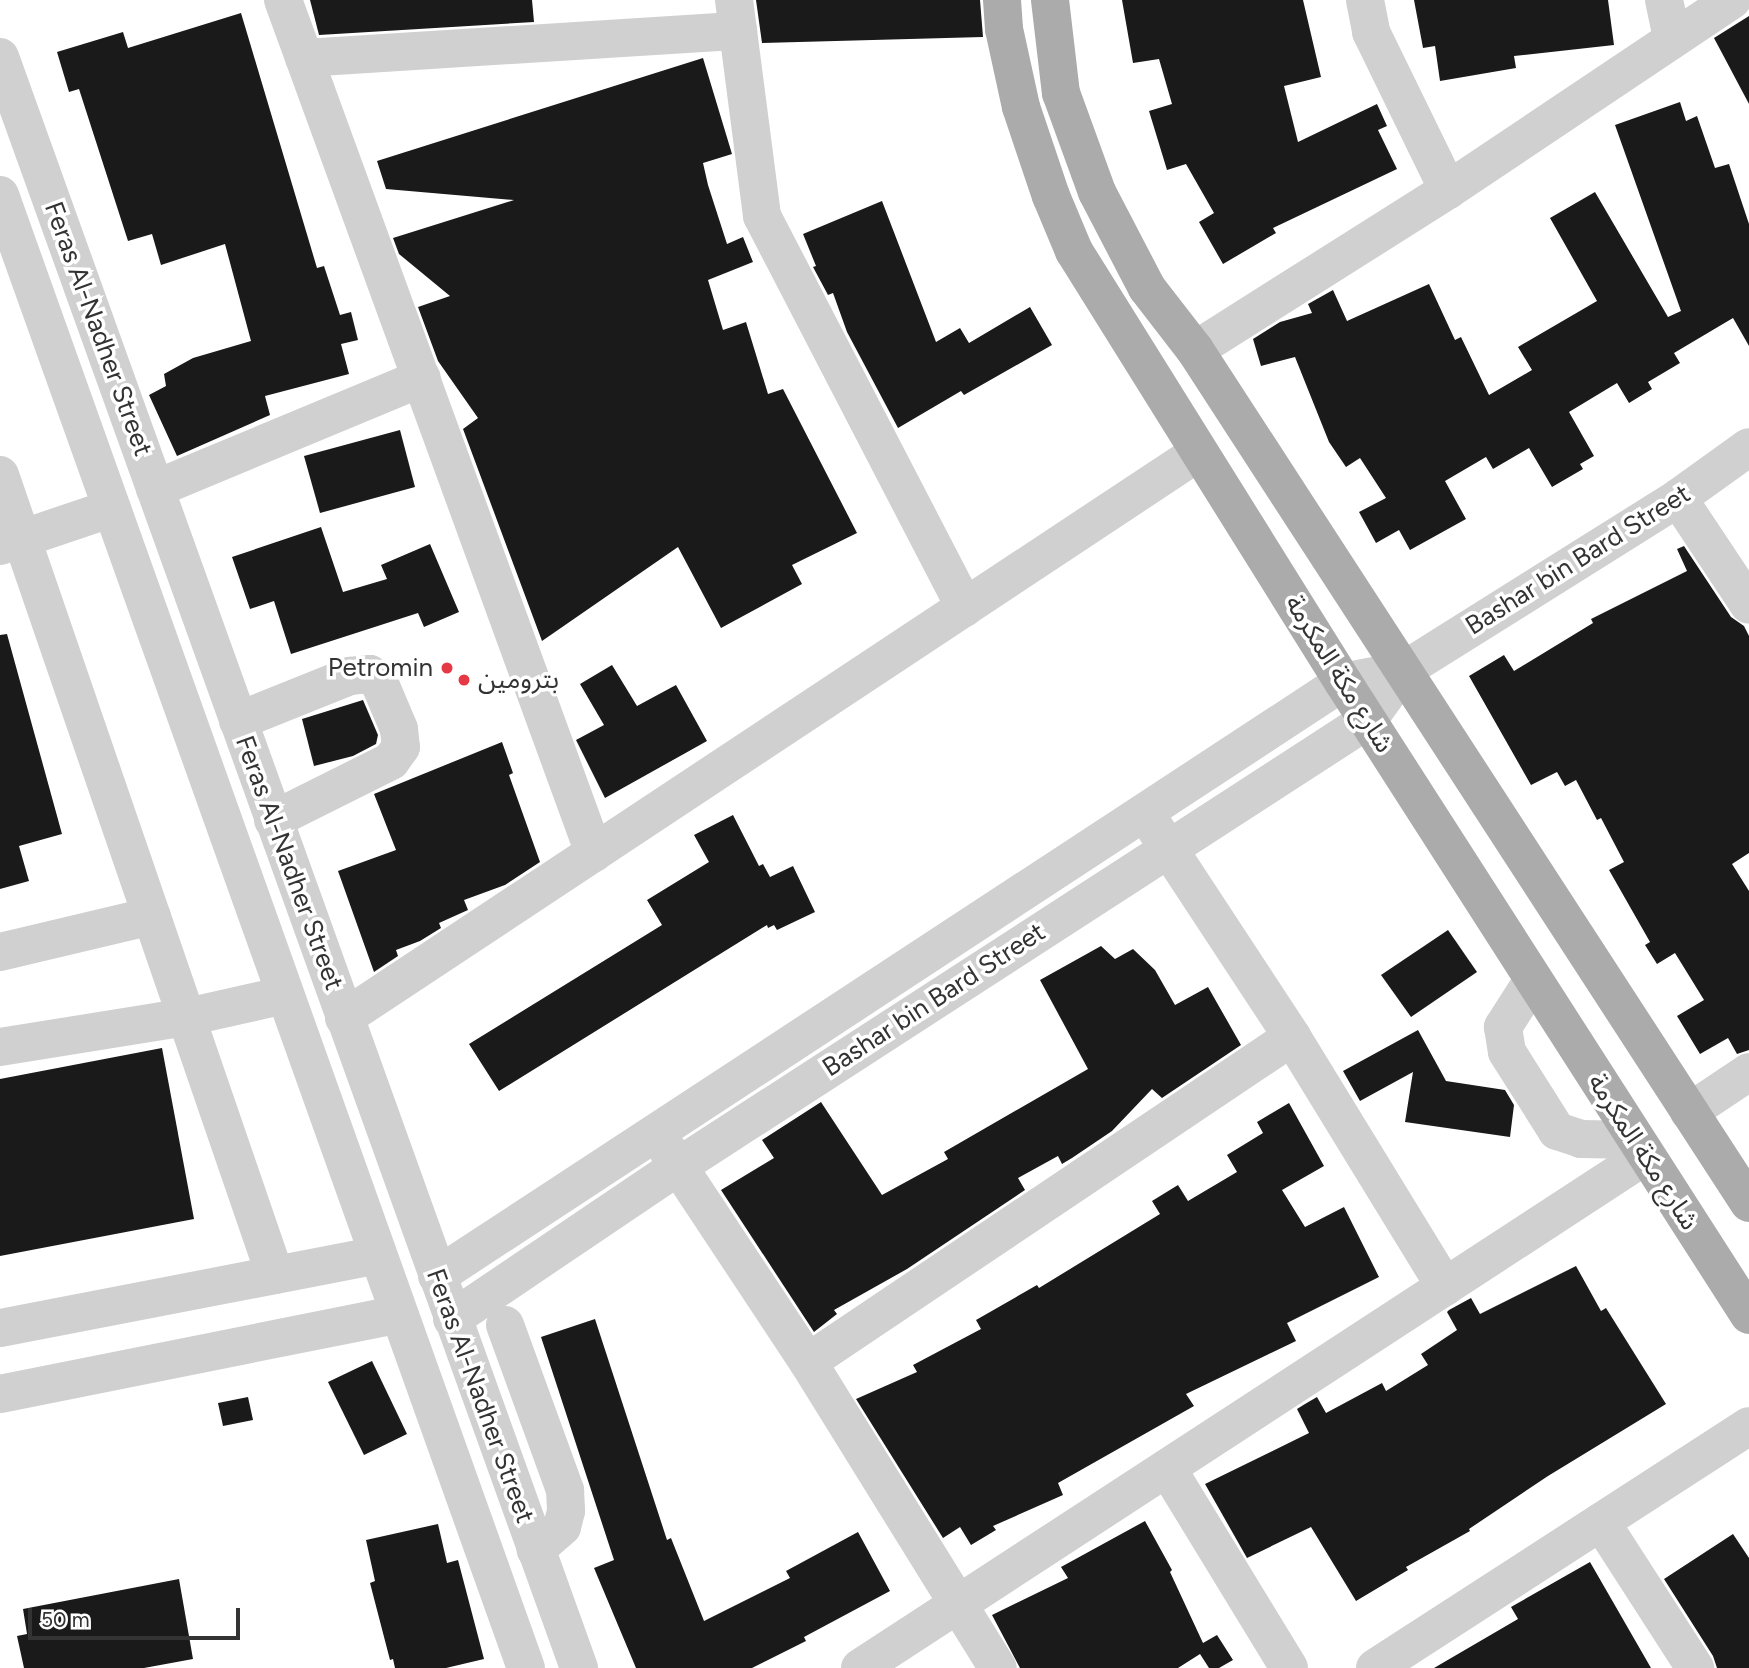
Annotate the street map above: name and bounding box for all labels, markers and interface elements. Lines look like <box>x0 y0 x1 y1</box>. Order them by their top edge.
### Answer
street label: Feras Al-Nadher Street <box>37 198 159 460</box>
street label: Bashar bin Bard Street <box>1460 478 1696 642</box>
street label: شارع مكة المكرمة <box>1278 590 1400 758</box>
place label: Petromin <box>328 652 433 684</box>
marker: Petromin <box>439 660 455 676</box>
place label: بترومين <box>478 664 559 696</box>
marker: بترومين <box>456 672 472 688</box>
street label: Feras Al-Nadher Street <box>228 732 350 994</box>
street label: Bashar bin Bard Street <box>817 916 1051 1084</box>
street label: شارع مكة المكرمة <box>1581 1068 1705 1236</box>
street label: Feras Al-Nadher Street <box>419 1265 541 1527</box>
scale bar <box>32 1594 243 1638</box>
text: 50 m <box>41 1607 90 1632</box>

